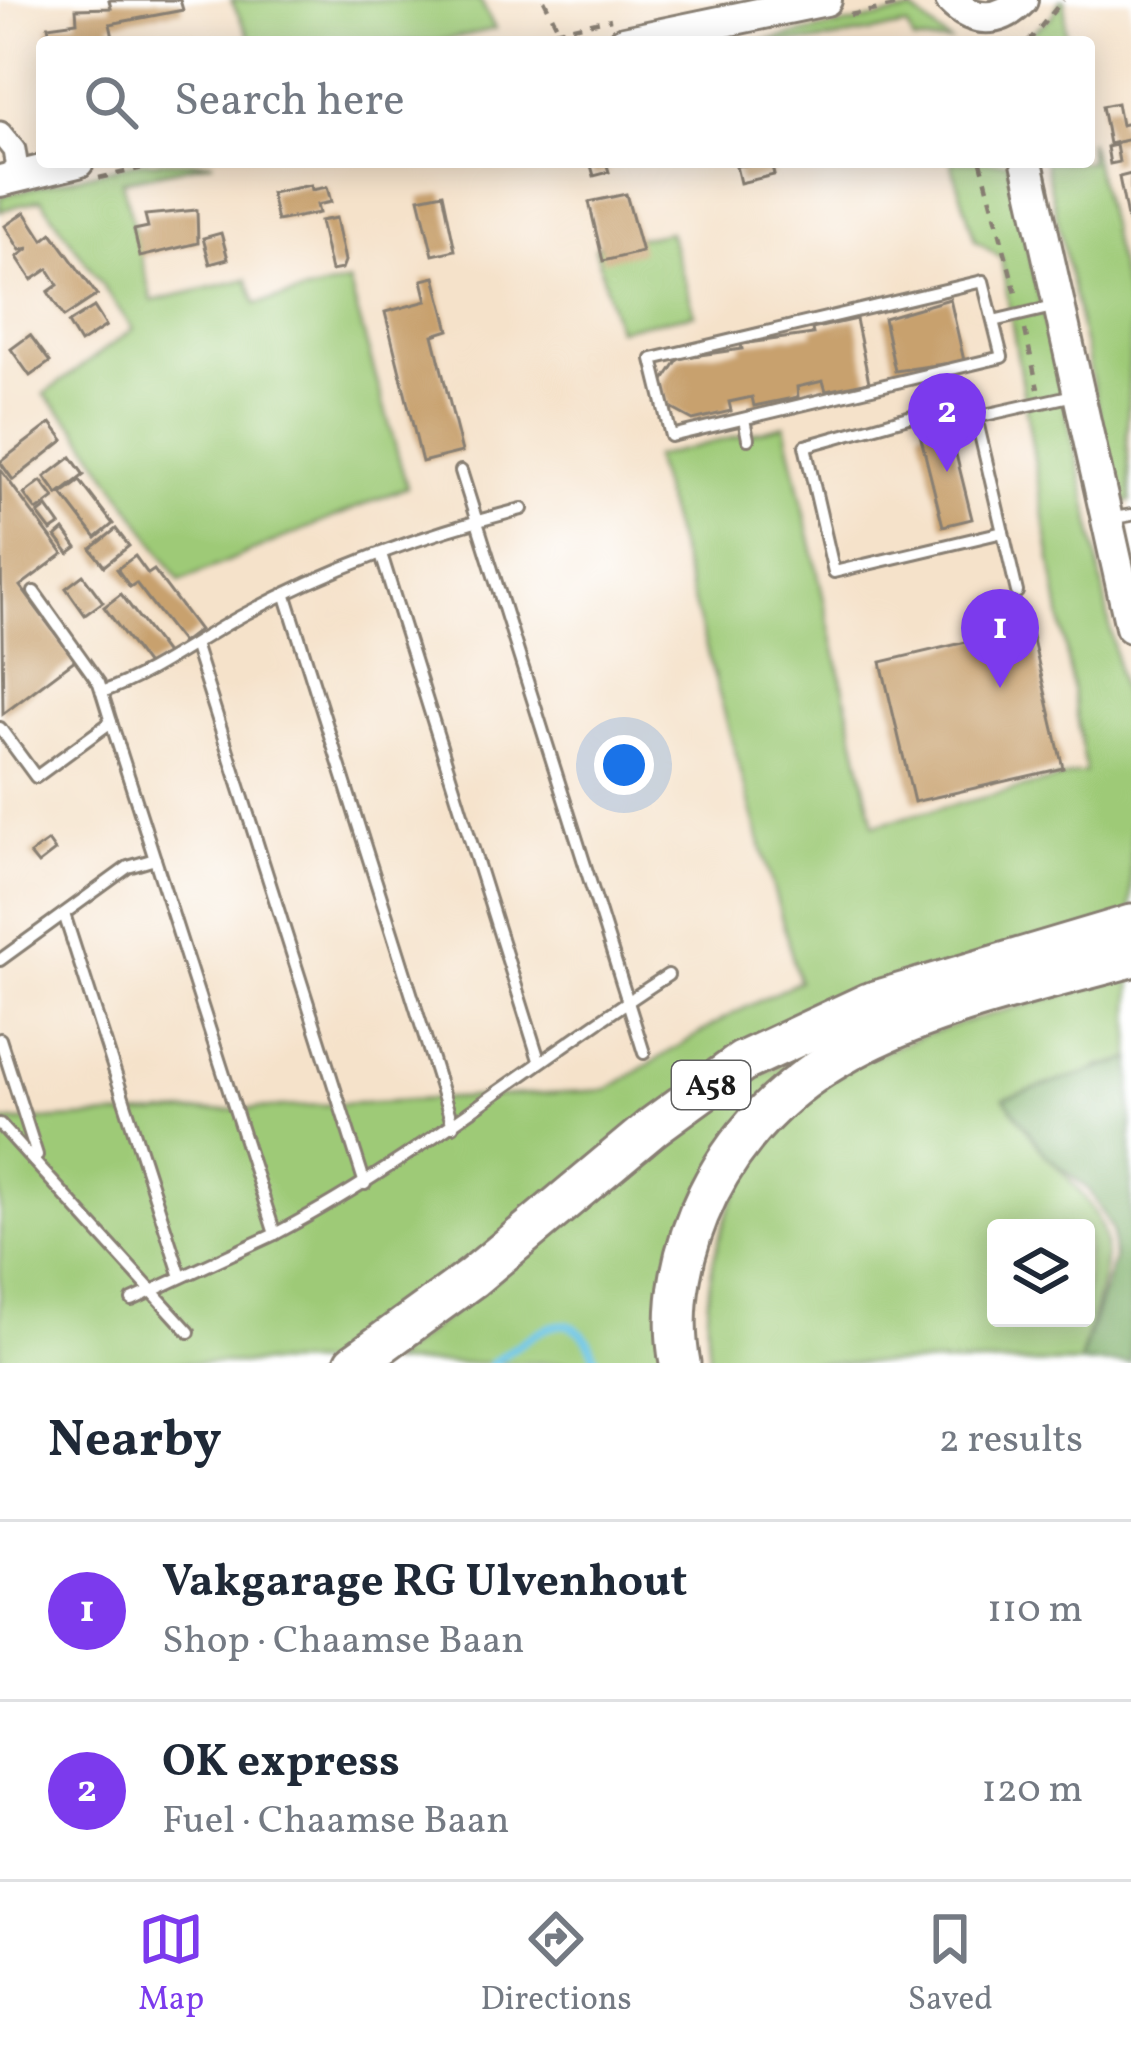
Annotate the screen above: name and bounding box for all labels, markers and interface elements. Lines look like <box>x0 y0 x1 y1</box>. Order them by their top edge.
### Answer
search box <box>36 36 1095 168</box>
icon: search <box>78 69 144 135</box>
text: Search here <box>174 71 405 134</box>
pin: 2 <box>908 373 986 472</box>
pin: 1 <box>961 589 1039 688</box>
your location <box>594 735 654 795</box>
road number: A58 <box>672 1061 750 1109</box>
map controls <box>987 1219 1095 1327</box>
button: layers <box>987 1219 1095 1327</box>
text: Nearby <box>48 1406 222 1477</box>
text: 2 results <box>939 1414 1083 1468</box>
text: Vakgarage RG Ulvenhout <box>162 1552 688 1615</box>
text: 1 <box>79 1584 95 1638</box>
text: 110 m <box>987 1584 1083 1638</box>
text: Shop · Chaamse Baan <box>162 1615 525 1669</box>
text: OK express <box>162 1732 400 1795</box>
text: 2 <box>77 1764 97 1818</box>
text: 120 m <box>982 1764 1083 1818</box>
text: Fuel · Chaamse Baan <box>162 1795 510 1849</box>
tab: Map <box>138 1906 204 2024</box>
tab: Directions <box>480 1906 632 2024</box>
tab: Saved <box>908 1906 993 2024</box>

